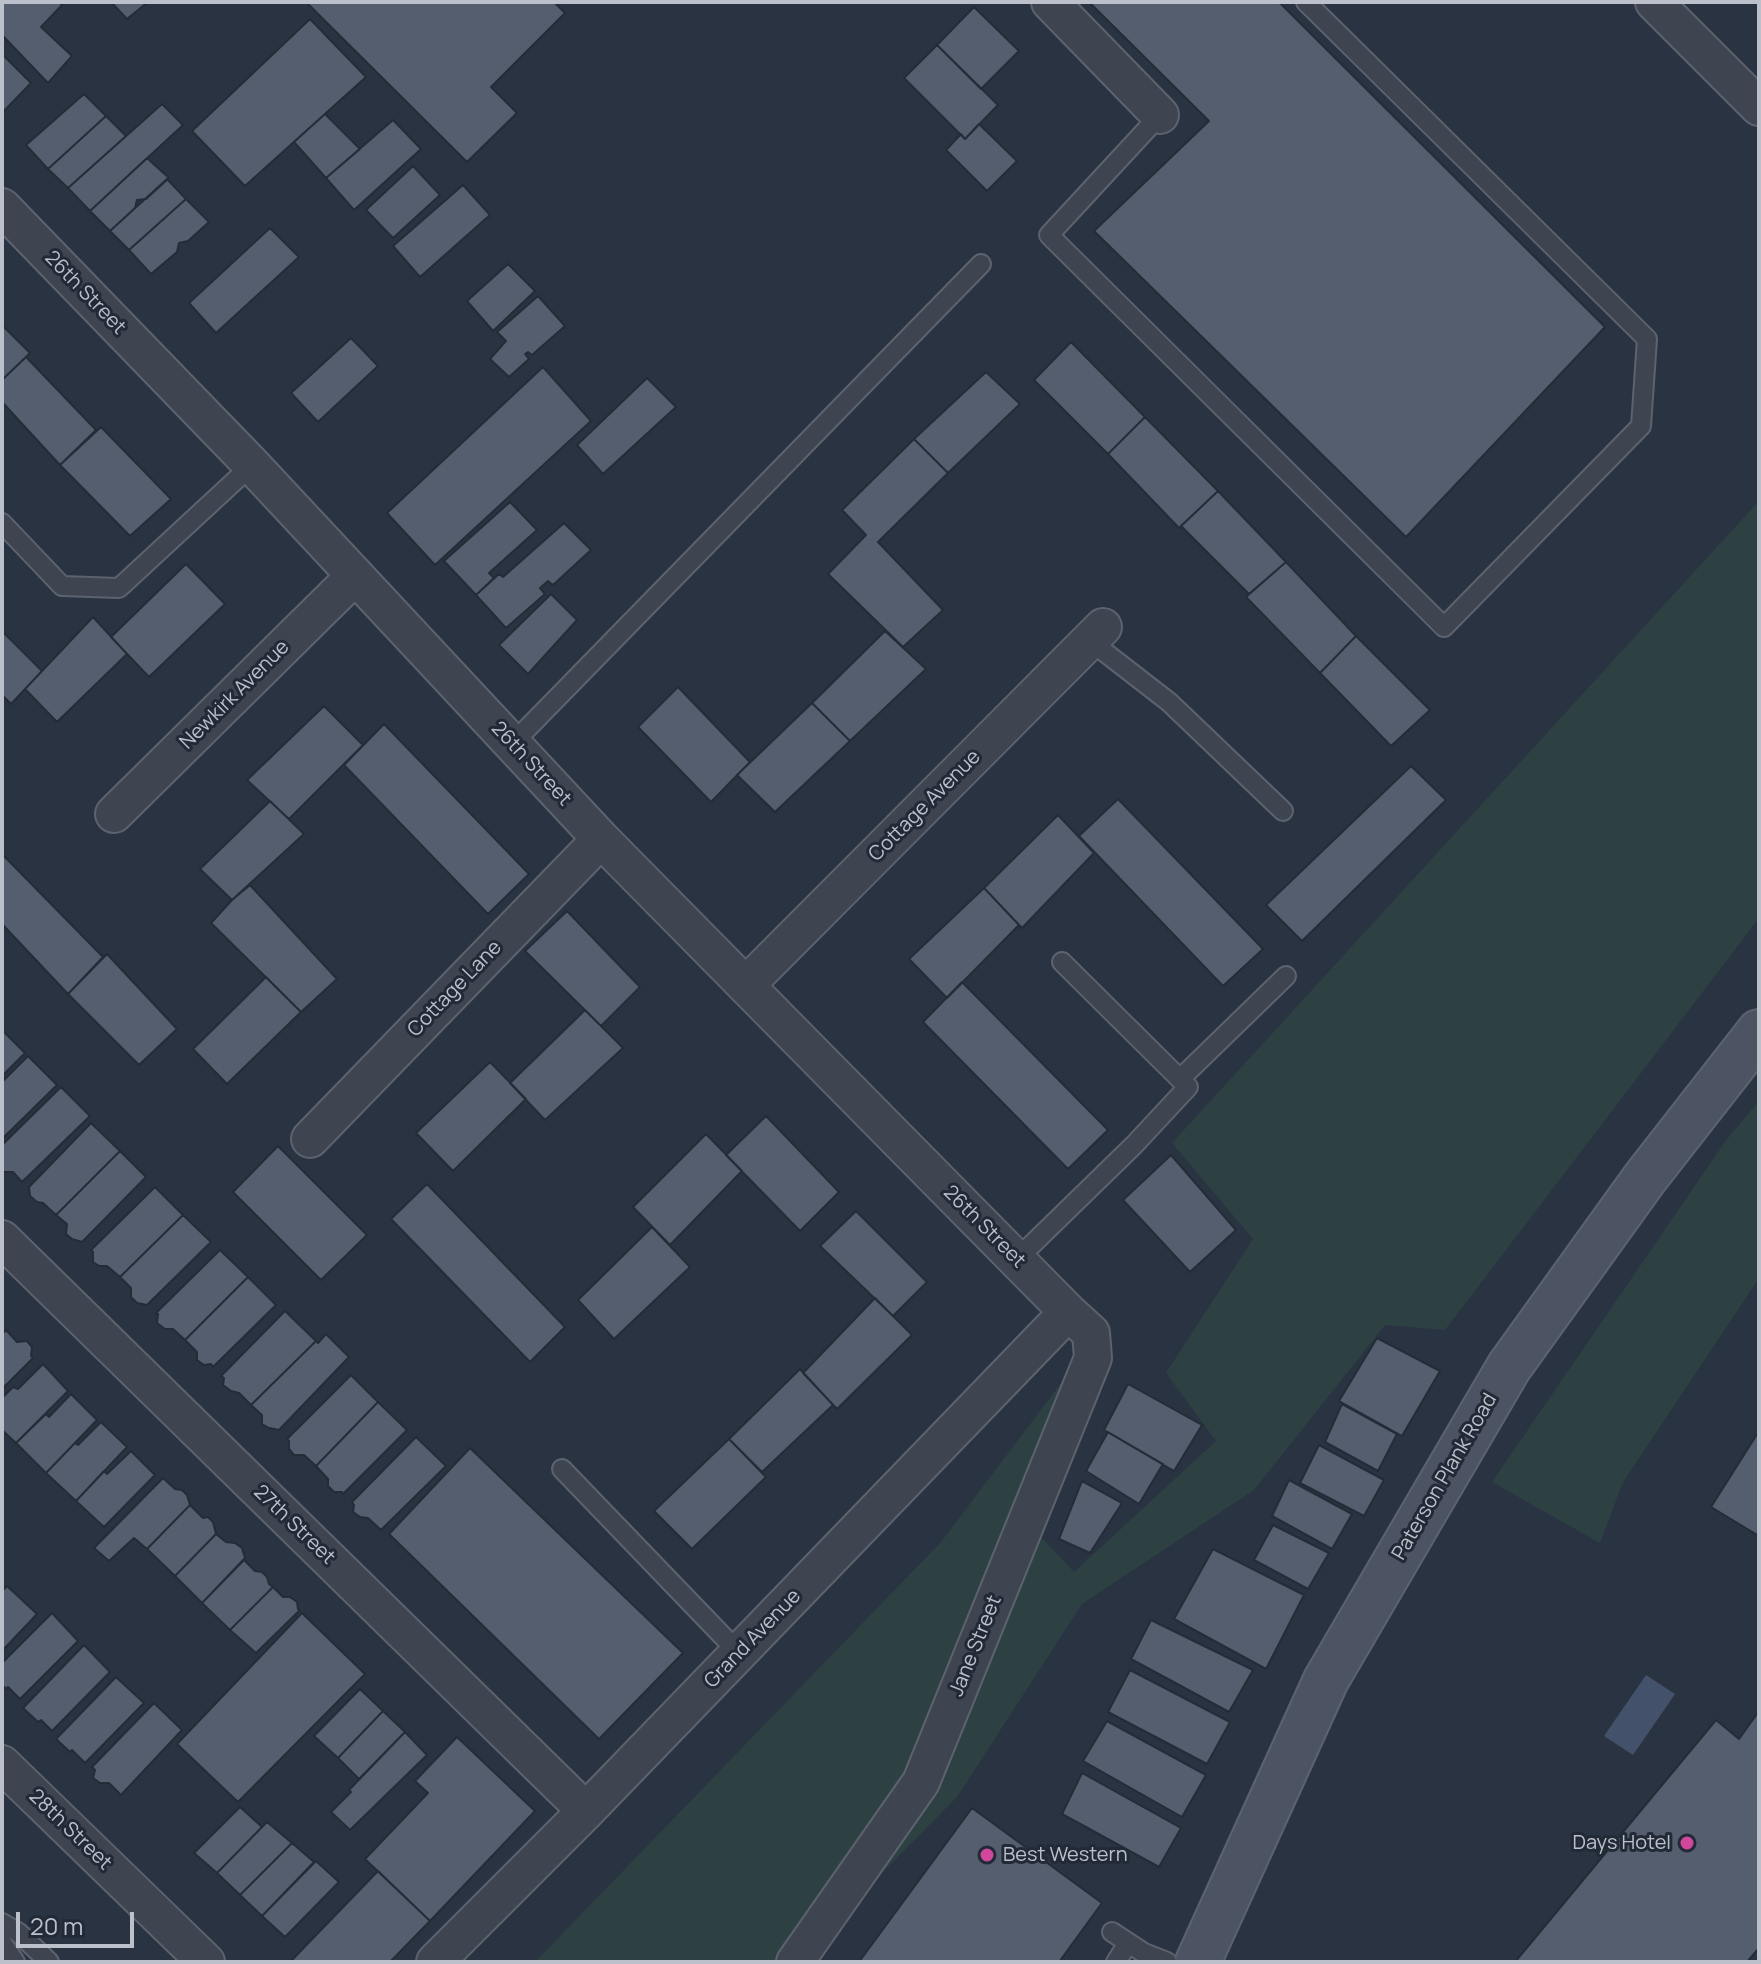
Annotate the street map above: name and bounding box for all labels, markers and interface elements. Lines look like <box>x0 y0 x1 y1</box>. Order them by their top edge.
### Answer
street label: 26th Street <box>39 246 131 340</box>
street label: Newkirk Avenue <box>175 635 295 755</box>
street label: 26th Street <box>486 717 576 811</box>
street label: Cottage Avenue <box>864 745 986 867</box>
street label: Cottage Lane <box>403 936 507 1042</box>
street label: 26th Street <box>938 1181 1030 1273</box>
street label: Paterson Plank Road <box>1388 1390 1502 1564</box>
street label: 27th Street <box>248 1480 340 1570</box>
street label: Grand Avenue <box>700 1585 806 1693</box>
street label: Jane Street <box>945 1592 1007 1700</box>
street label: 28th Street <box>24 1785 116 1875</box>
place label: Days Hotel <box>1573 1831 1671 1855</box>
marker: Days Hotel <box>1678 1834 1696 1852</box>
place label: Best Western <box>1003 1843 1128 1867</box>
marker: Best Western <box>978 1846 996 1864</box>
scale bar <box>20 1896 138 1946</box>
text: 20 m <box>30 1909 83 1942</box>

